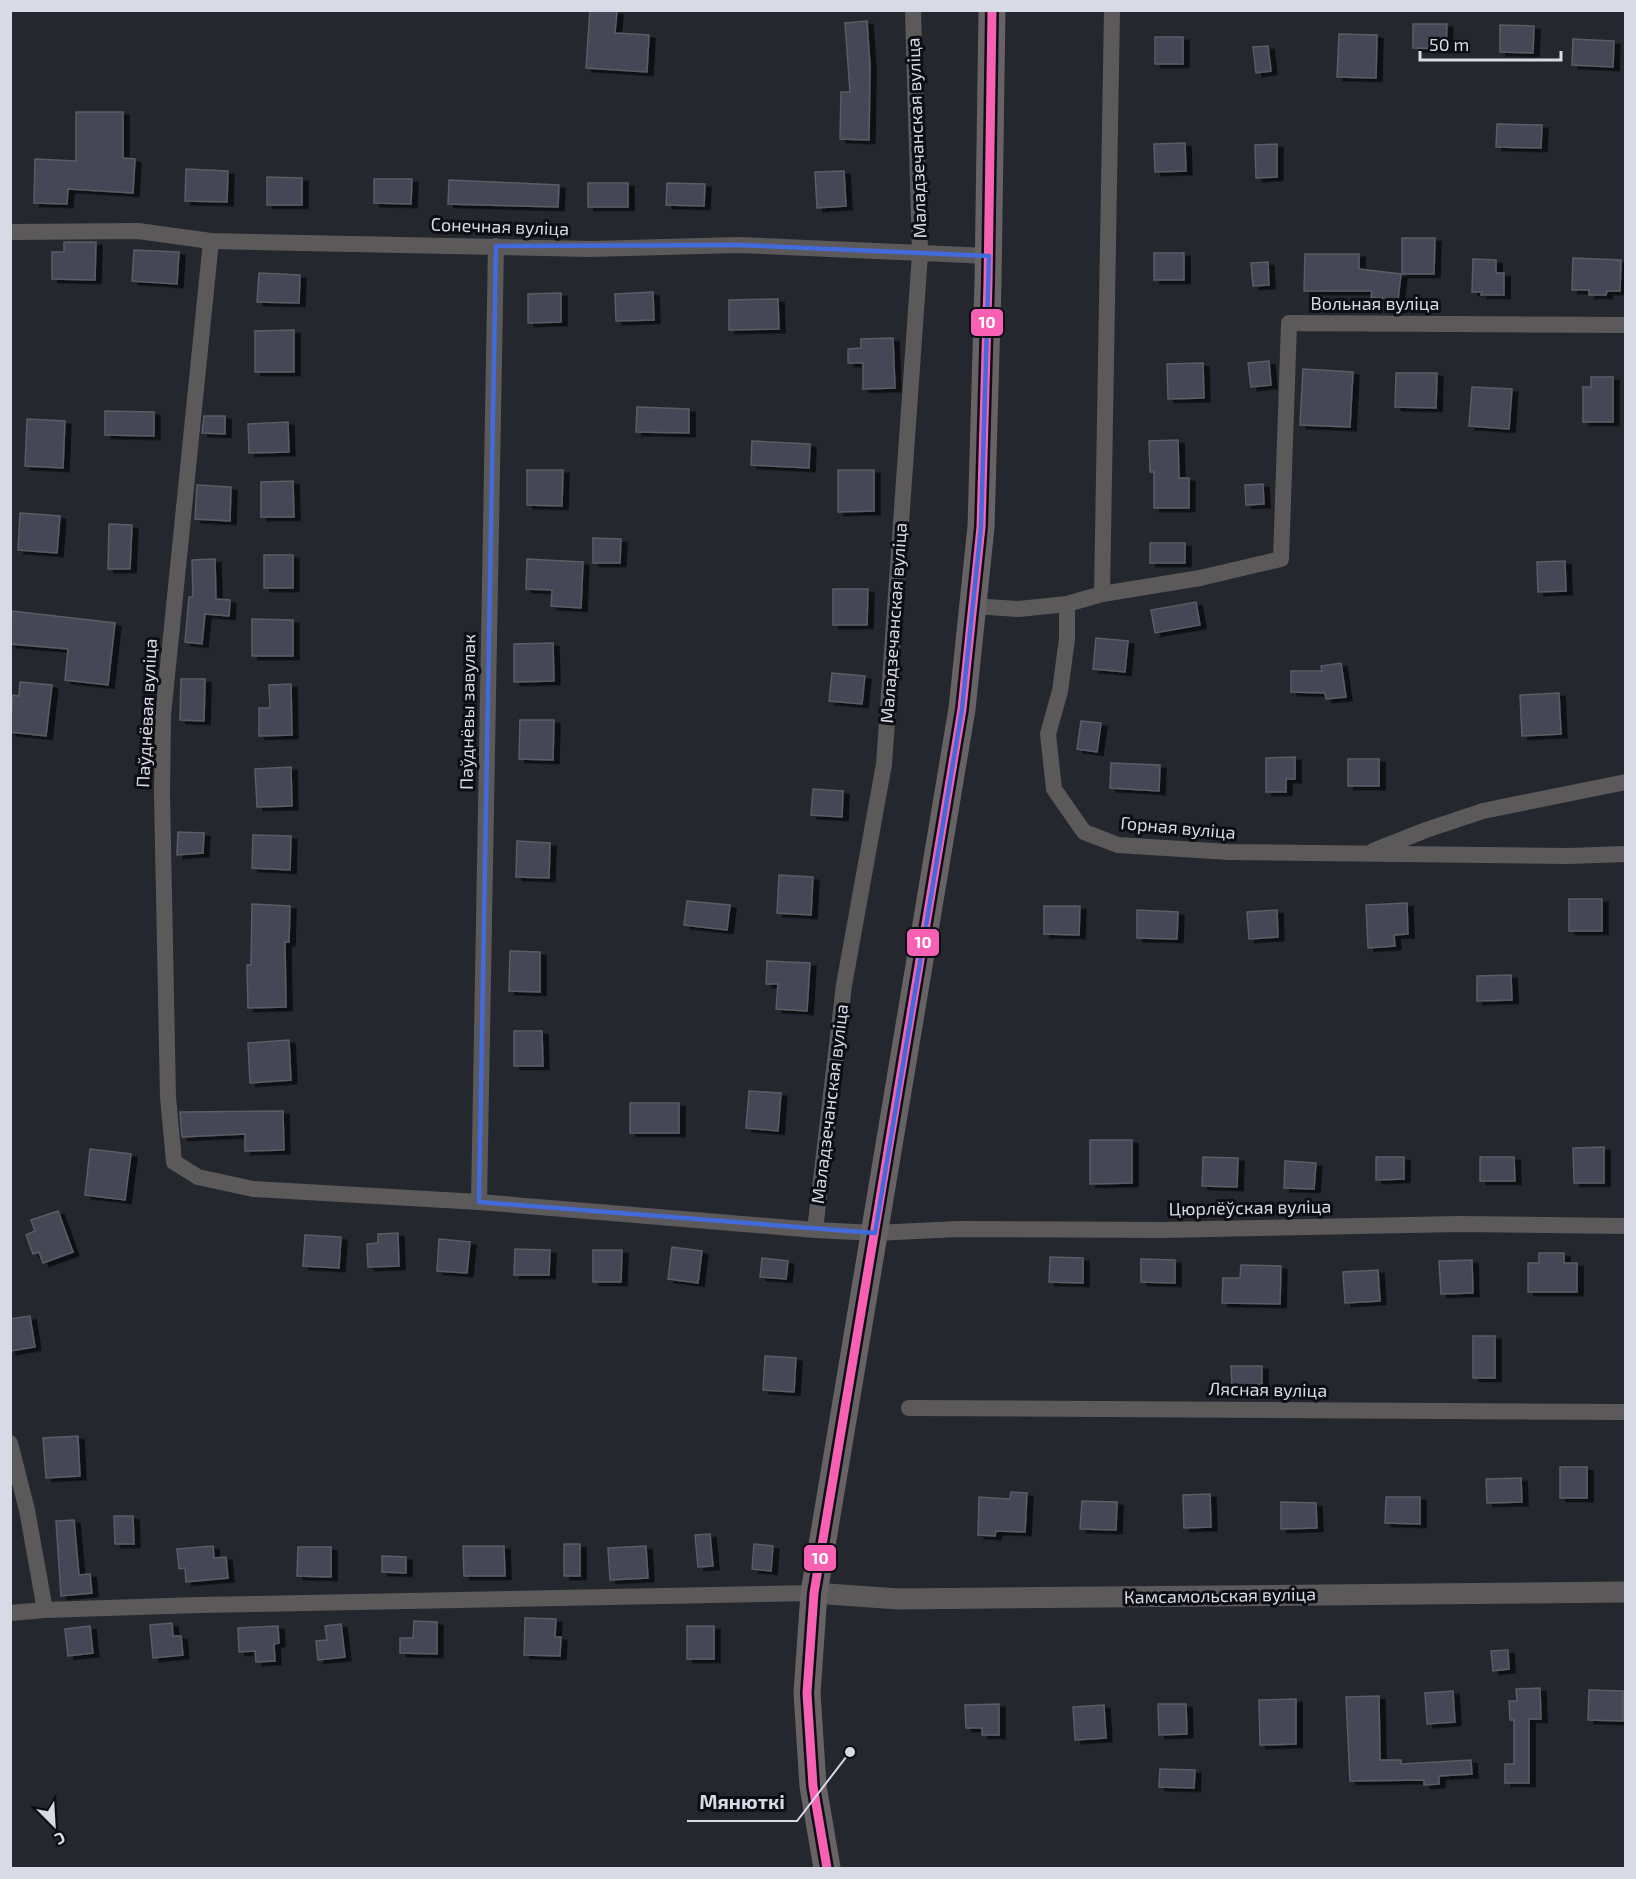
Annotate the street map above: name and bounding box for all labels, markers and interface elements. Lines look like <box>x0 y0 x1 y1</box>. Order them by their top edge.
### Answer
scale bar <box>1420 24 1561 62</box>
text: 50 m <box>1429 33 1469 55</box>
street label: Маладзечанская вуліца <box>901 37 931 239</box>
street label: Сонечная вуліца <box>430 213 570 239</box>
street label: Вольная вуліца <box>1311 292 1440 314</box>
line badge: 10 <box>970 308 1004 337</box>
text: 10 <box>978 312 996 331</box>
street label: Маладзечанская вуліца <box>875 522 911 724</box>
street label: Паўднёвы завулак <box>455 633 479 790</box>
street label: Паўднёвая вуліца <box>131 638 161 788</box>
street label: Горная вуліца <box>1120 811 1237 843</box>
line badge: 10 <box>906 928 940 957</box>
text: 10 <box>914 932 932 951</box>
street label: Маладзечанская вуліца <box>806 1003 852 1205</box>
street label: Цюрлёўская вуліца <box>1168 1195 1332 1219</box>
street label: Лясная вуліца <box>1209 1377 1328 1401</box>
line badge: 10 <box>803 1544 837 1572</box>
text: 10 <box>811 1548 829 1567</box>
street label: Камсамольская вуліца <box>1124 1582 1316 1608</box>
callout: Мянюткі <box>687 1783 797 1821</box>
text: Мянюткі <box>699 1789 785 1813</box>
north arrow <box>24 1795 84 1855</box>
text: С <box>52 1829 68 1850</box>

